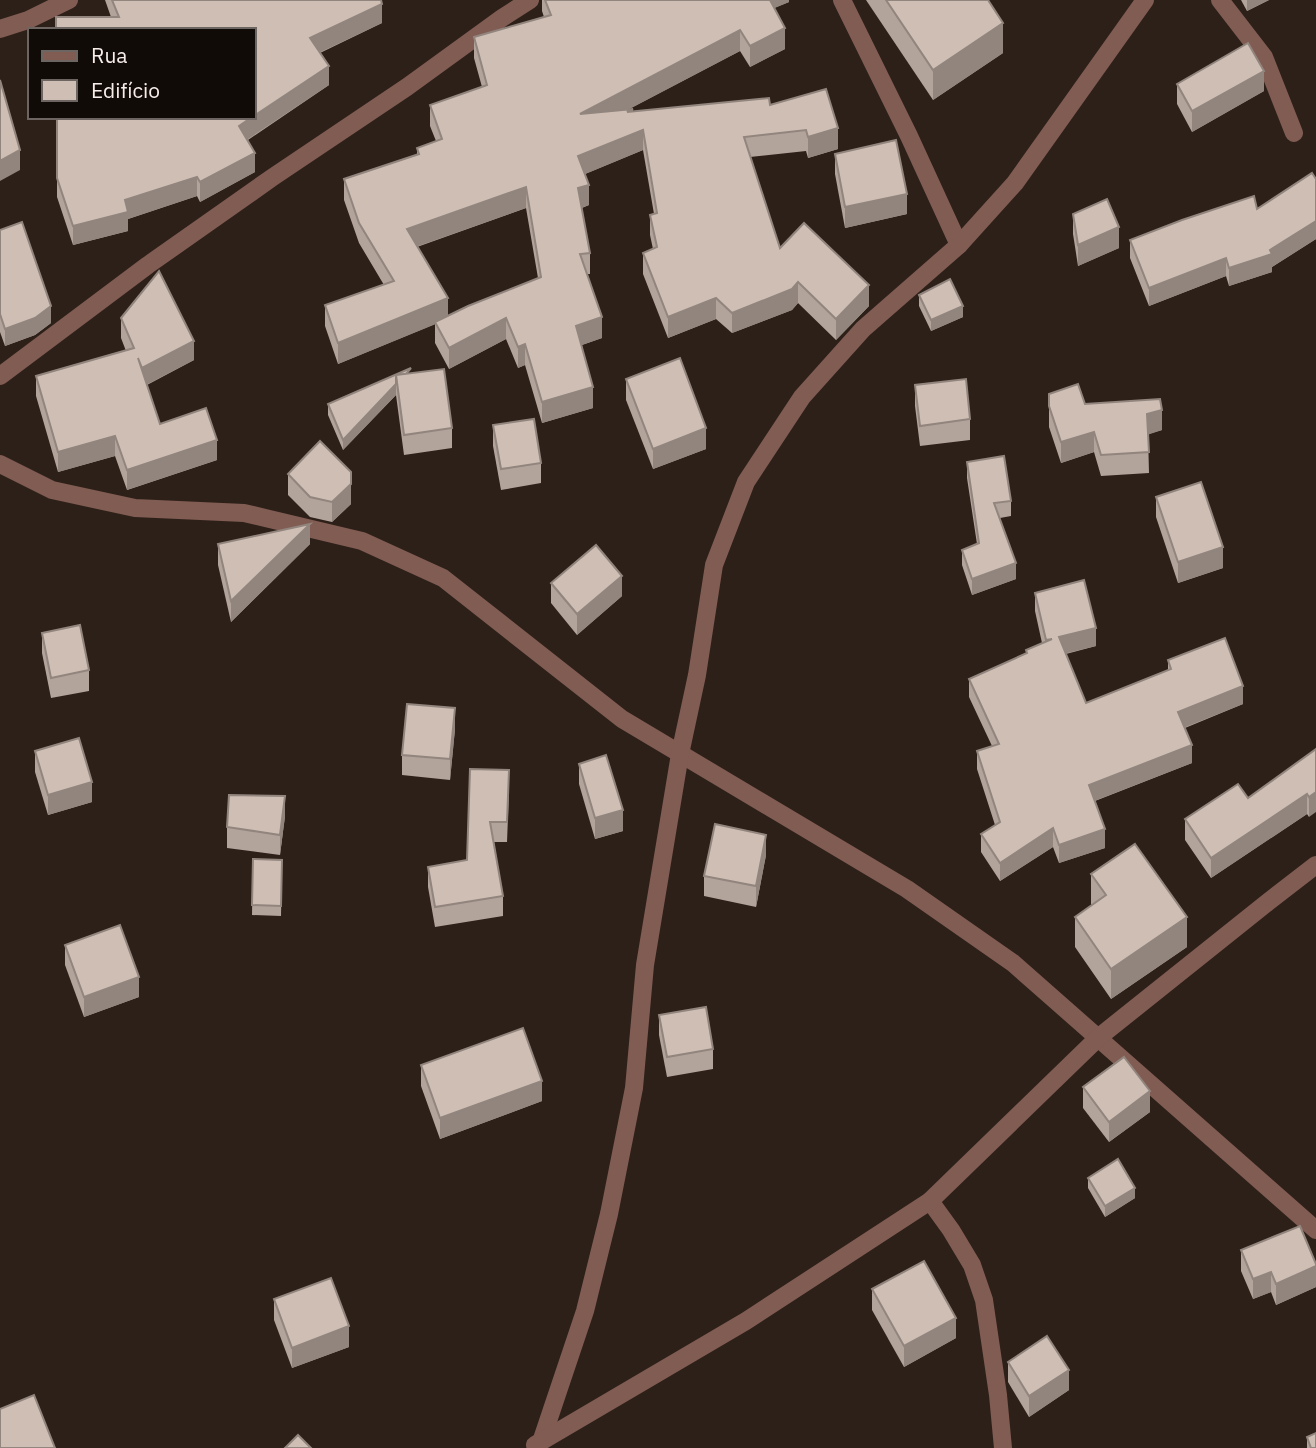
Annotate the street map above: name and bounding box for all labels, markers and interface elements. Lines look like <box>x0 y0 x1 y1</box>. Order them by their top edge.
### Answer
legend <box>28 28 256 119</box>
text: Rua <box>91 41 128 69</box>
text: Edifício <box>91 76 160 104</box>

